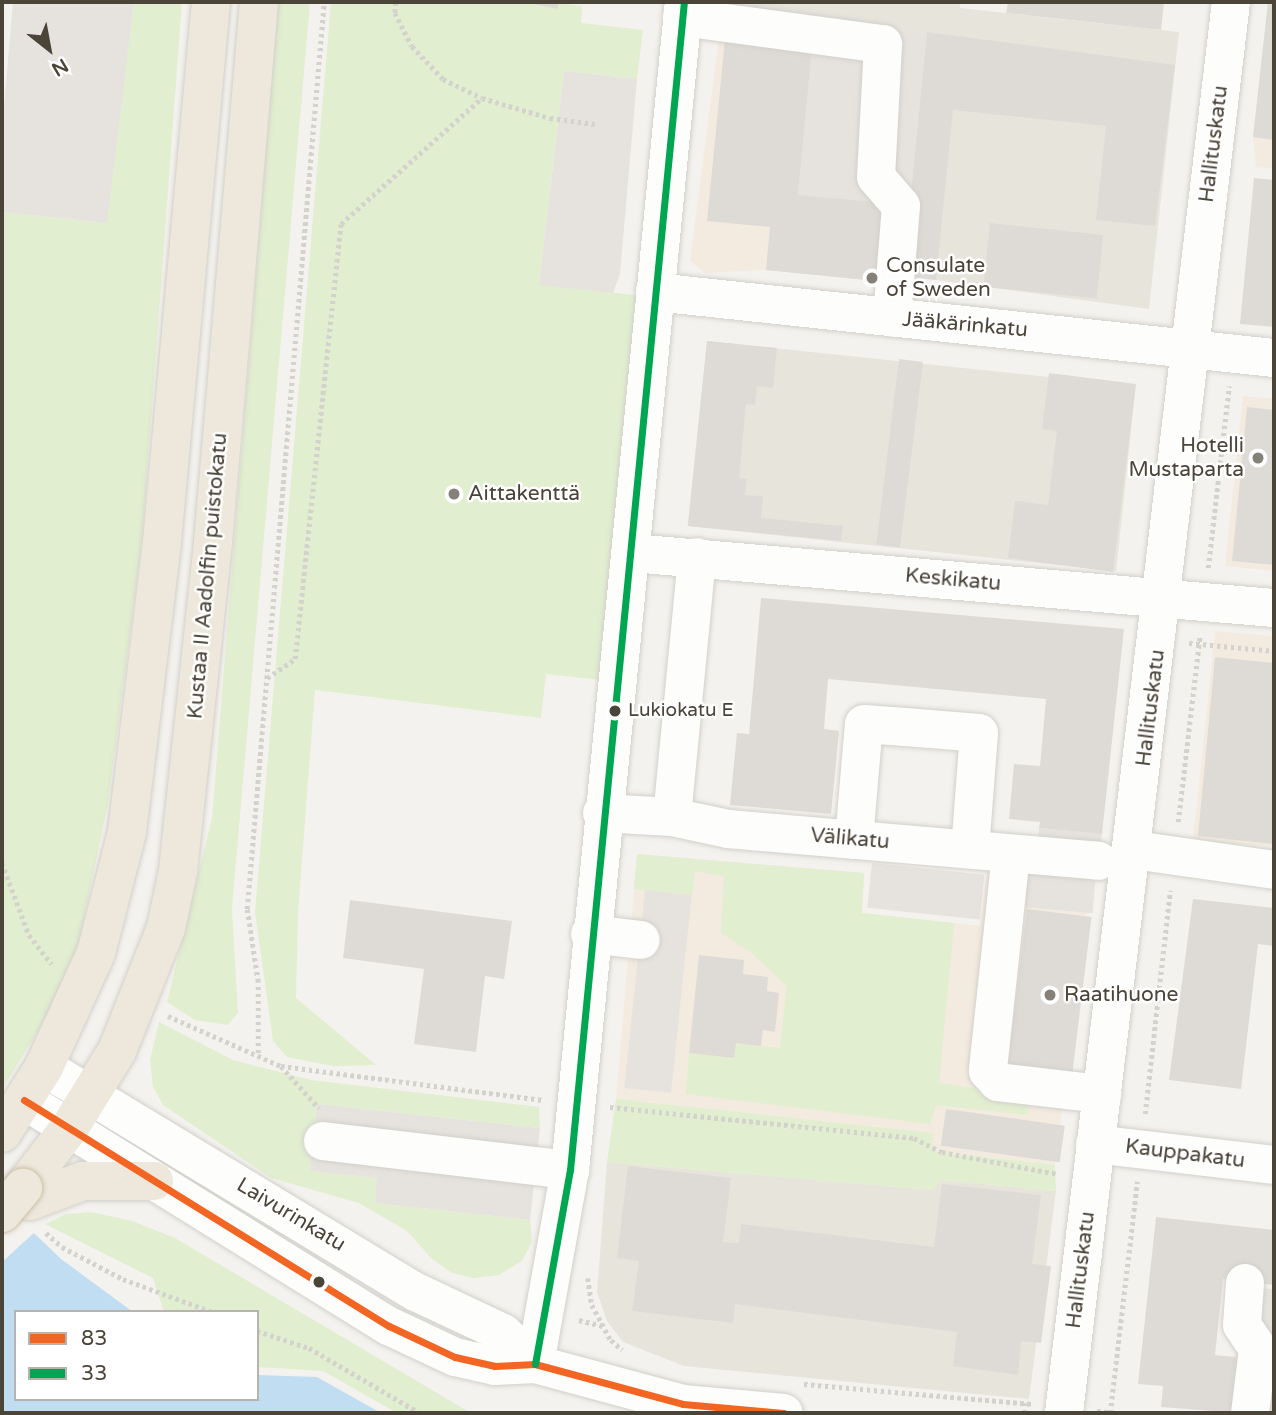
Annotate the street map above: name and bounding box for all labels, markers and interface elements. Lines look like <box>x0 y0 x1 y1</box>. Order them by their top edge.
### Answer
north arrow <box>14 14 84 84</box>
text: N <box>48 54 72 80</box>
street label: Hallituskatu <box>1194 84 1234 204</box>
place label: Consulate of Sweden <box>886 253 991 303</box>
marker: Consulate of Sweden <box>864 270 880 286</box>
street label: Jääkärinkatu <box>901 307 1029 343</box>
street label: Kustaa II Aadolfin puistokatu <box>183 432 233 720</box>
place label: Hotelli Mustaparta <box>1128 433 1244 483</box>
marker: Hotelli Mustaparta <box>1250 450 1266 466</box>
place label: Aittakenttä <box>468 481 580 507</box>
marker: Aittakenttä <box>446 486 462 502</box>
street label: Keskikatu <box>904 563 1002 597</box>
street label: Hallituskatu <box>1131 648 1171 768</box>
place label: Lukiokatu E <box>628 700 734 722</box>
marker: Lukiokatu E <box>608 704 622 718</box>
street label: Välikatu <box>809 823 891 855</box>
place label: Raatihuone <box>1064 982 1178 1008</box>
marker: Raatihuone <box>1042 987 1058 1003</box>
street label: Kauppakatu <box>1124 1134 1246 1174</box>
street label: Laivurinkatu <box>232 1173 350 1257</box>
street label: Hallituskatu <box>1061 1210 1101 1330</box>
unlabelled marker <box>312 1275 326 1289</box>
legend <box>14 1310 259 1401</box>
text: 83 <box>81 1326 107 1351</box>
text: 33 <box>81 1361 107 1386</box>

